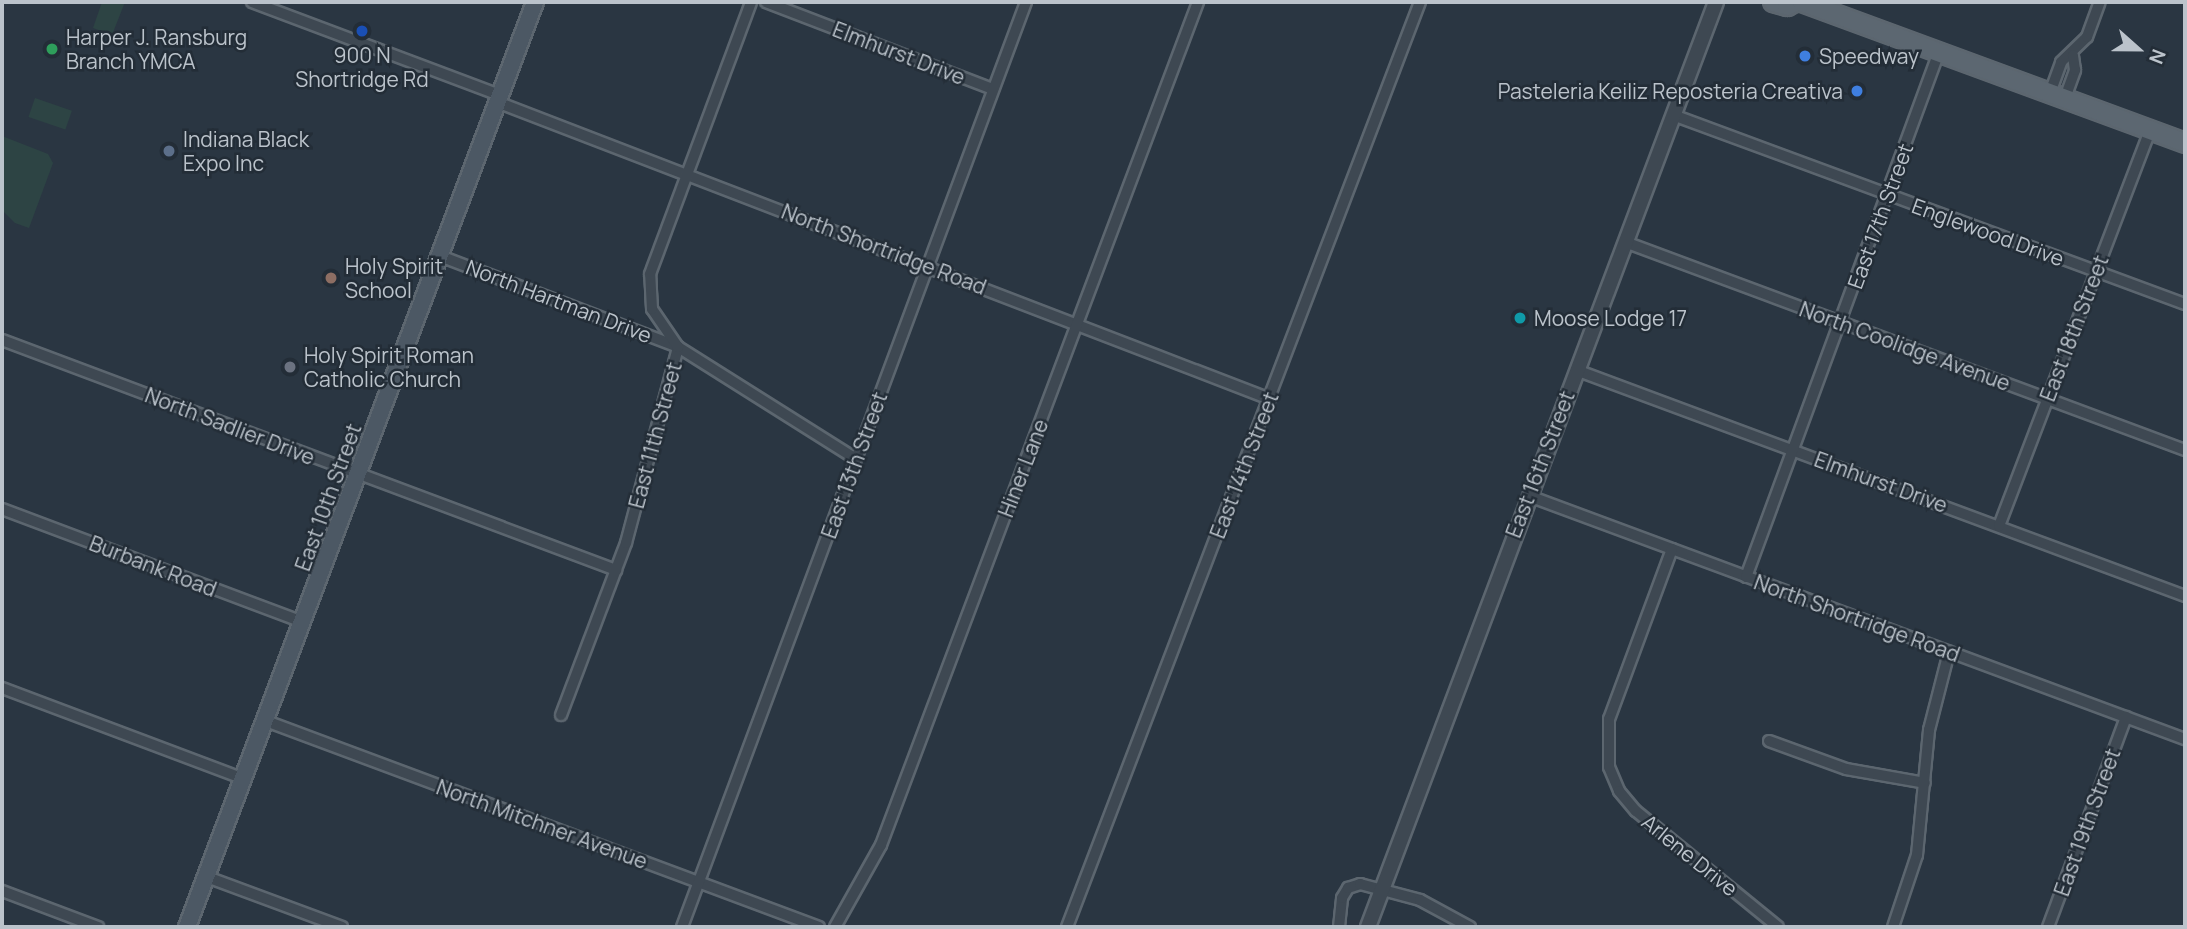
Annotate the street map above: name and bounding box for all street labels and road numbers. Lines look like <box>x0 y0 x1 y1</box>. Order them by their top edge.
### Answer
street label: Elmhurst Drive <box>829 16 969 90</box>
street label: East 17th Street <box>1842 140 1918 292</box>
street label: Englewood Drive <box>1909 193 2067 271</box>
street label: North Shortridge Road <box>778 198 990 300</box>
street label: East 18th Street <box>2035 251 2113 405</box>
street label: North Hartman Drive <box>463 254 655 348</box>
street label: North Coolidge Avenue <box>1796 296 2014 396</box>
street label: East 11th Street <box>623 359 687 511</box>
street label: North Sadlier Drive <box>142 382 318 470</box>
street label: East 16th Street <box>1500 387 1580 541</box>
street label: East 13th Street <box>816 388 892 542</box>
street label: East 14th Street <box>1205 388 1283 542</box>
street label: Hiner Lane <box>993 416 1053 520</box>
street label: East 10th Street <box>290 420 366 574</box>
street label: Elmhurst Drive <box>1811 446 1951 518</box>
street label: Burbank Road <box>86 530 220 602</box>
street label: North Shortridge Road <box>1751 569 1963 667</box>
street label: East 19th Street <box>2049 745 2125 899</box>
street label: North Mitchner Avenue <box>433 774 651 874</box>
street label: Arlene Drive <box>1637 809 1743 901</box>

